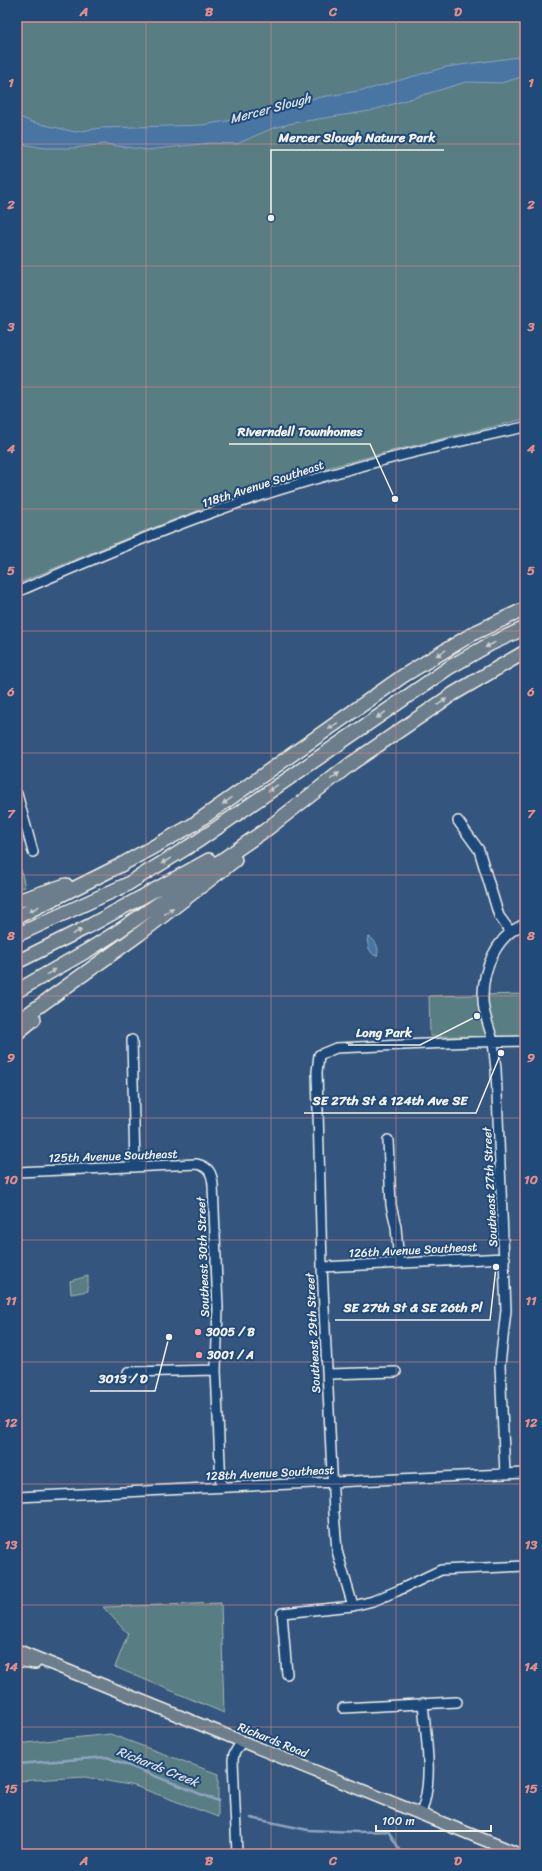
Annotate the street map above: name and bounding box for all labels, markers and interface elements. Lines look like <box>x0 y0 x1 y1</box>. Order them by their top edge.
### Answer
text: A <box>79 0 88 23</box>
text: B <box>205 0 214 23</box>
text: C <box>328 0 338 23</box>
text: D <box>454 0 462 23</box>
text: 1 <box>8 71 14 94</box>
text: 1 <box>528 71 534 94</box>
water label: Mercer Slough <box>227 86 314 130</box>
callout: Mercer Slough Nature Park <box>271 125 444 150</box>
text: Mercer Slough Nature Park <box>278 126 436 149</box>
text: 2 <box>6 193 15 216</box>
text: 2 <box>526 193 535 216</box>
text: 3 <box>6 315 15 338</box>
text: 3 <box>526 315 535 338</box>
callout: Riverndell Townhomes <box>229 419 370 444</box>
text: Riverndell Townhomes <box>237 420 363 443</box>
text: 4 <box>6 437 16 460</box>
text: 4 <box>526 437 536 460</box>
street label: 118th Avenue Southeast <box>199 454 327 514</box>
text: 5 <box>7 559 15 582</box>
text: 5 <box>527 559 535 582</box>
one-way arrow <box>484 641 496 648</box>
one-way arrow <box>436 649 446 657</box>
text: 6 <box>6 680 15 703</box>
text: 6 <box>526 680 535 703</box>
one-way arrow <box>436 698 447 706</box>
one-way arrow <box>375 711 386 719</box>
one-way arrow <box>328 722 339 730</box>
one-way arrow <box>329 772 340 780</box>
one-way arrow <box>268 784 279 792</box>
one-way arrow <box>222 797 232 805</box>
text: 7 <box>7 802 16 825</box>
text: 7 <box>527 802 536 825</box>
one-way arrow <box>161 857 171 865</box>
one-way arrow <box>28 905 40 912</box>
one-way arrow <box>163 907 174 915</box>
text: 8 <box>6 924 15 947</box>
text: 8 <box>526 924 535 947</box>
one-way arrow <box>71 929 83 935</box>
one-way arrow <box>45 968 57 975</box>
callout: Long Park <box>348 1020 420 1045</box>
text: Long Park <box>356 1021 413 1044</box>
text: 9 <box>7 1046 15 1069</box>
text: 9 <box>527 1046 535 1069</box>
callout: SE 27th St & 124th Ave SE <box>304 1088 476 1113</box>
text: SE 27th St & 124th Ave SE <box>311 1089 469 1112</box>
street label: Southeast 27th Street <box>476 1125 504 1247</box>
street label: 125th Avenue Southeast <box>48 1143 178 1169</box>
text: 10 <box>4 1168 18 1191</box>
text: 10 <box>524 1168 538 1191</box>
street label: Southeast 30th Street <box>190 1195 216 1318</box>
street label: 126th Avenue Southeast <box>348 1236 478 1264</box>
street label: Southeast 29th Street <box>299 1271 327 1394</box>
text: 11 <box>5 1289 17 1312</box>
text: 11 <box>525 1289 537 1312</box>
callout: SE 27th St & SE 26th Pl <box>335 1295 490 1320</box>
text: SE 27th St & SE 26th Pl <box>342 1296 484 1319</box>
place label: 3005 / B <box>205 1321 255 1343</box>
marker: 3005 / B <box>193 1327 203 1337</box>
place label: 3001 / A <box>206 1344 254 1366</box>
marker: 3001 / A <box>194 1350 204 1360</box>
callout: 3013 / D <box>90 1366 155 1391</box>
text: 3013 / D <box>97 1367 148 1390</box>
text: 12 <box>4 1411 18 1434</box>
text: 12 <box>524 1411 538 1434</box>
street label: 128th Avenue Southeast <box>205 1459 335 1487</box>
text: 13 <box>5 1533 18 1556</box>
text: 13 <box>525 1533 538 1556</box>
text: 14 <box>4 1655 19 1678</box>
text: 14 <box>524 1655 539 1678</box>
street label: Richards Road <box>234 1716 312 1764</box>
water label: Richards Creek <box>113 1740 204 1794</box>
text: 15 <box>4 1777 18 1800</box>
text: 15 <box>524 1777 538 1800</box>
scale bar <box>376 1807 491 1833</box>
text: 100 m <box>382 1810 415 1832</box>
text: A <box>79 1849 88 1871</box>
text: B <box>205 1849 214 1871</box>
text: C <box>328 1849 338 1871</box>
text: D <box>454 1849 462 1871</box>

